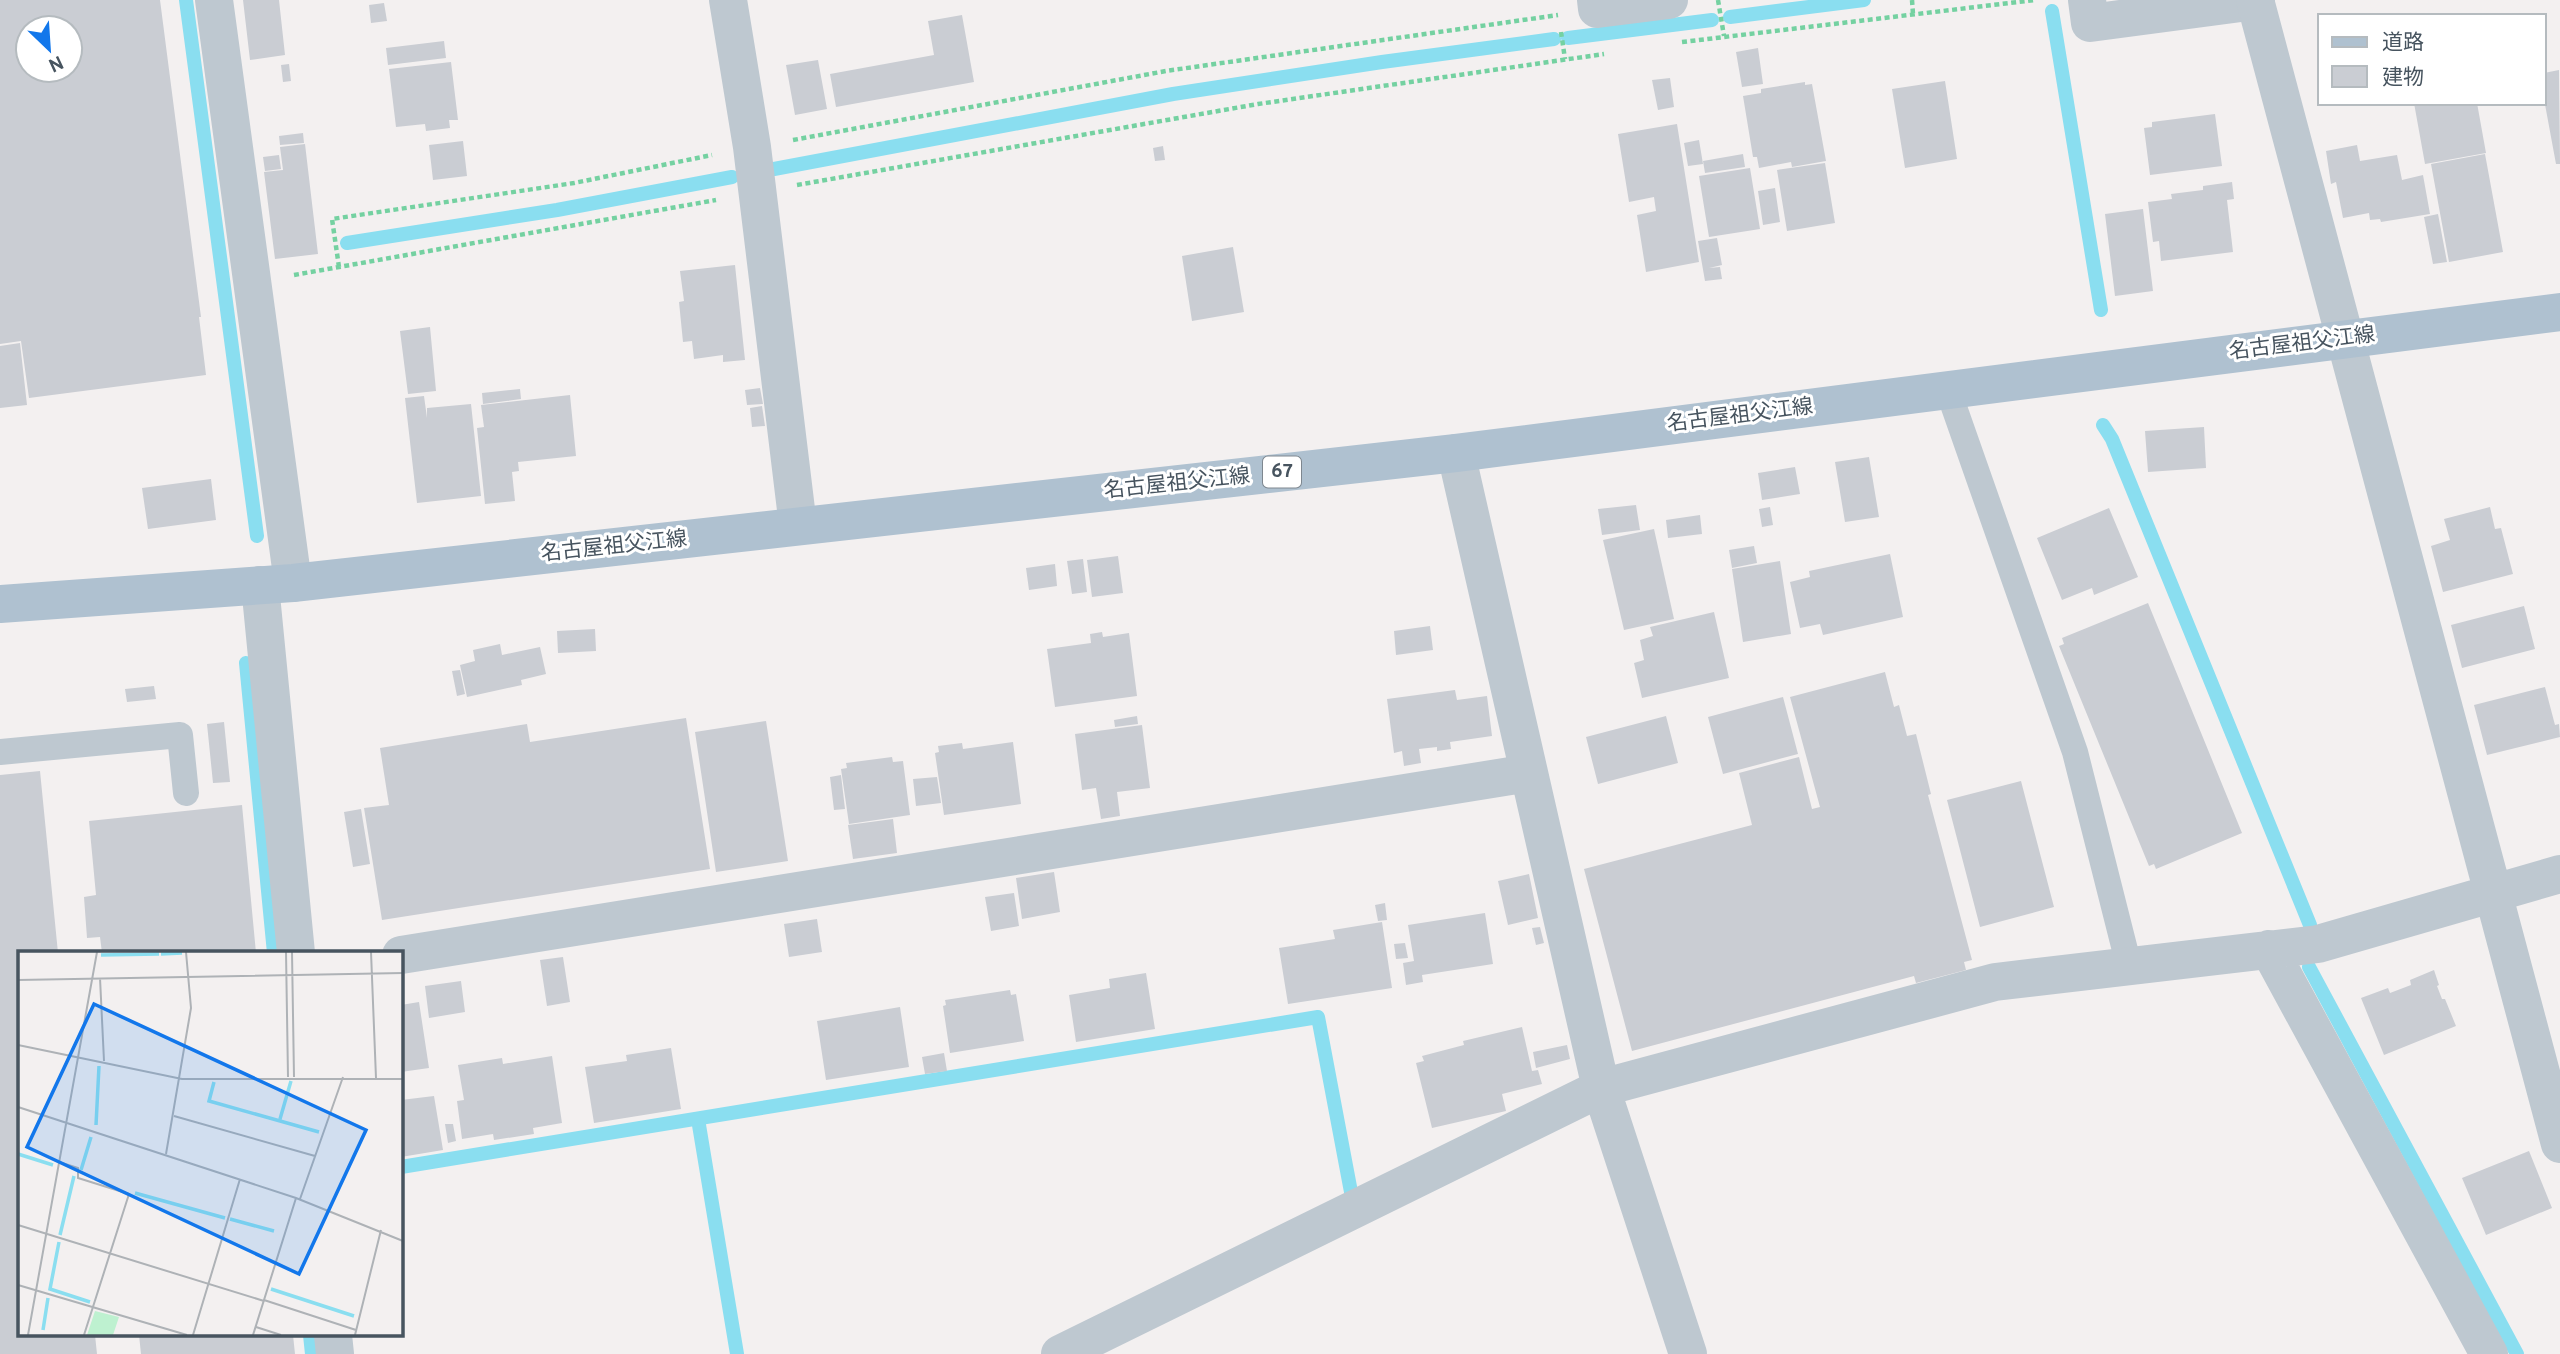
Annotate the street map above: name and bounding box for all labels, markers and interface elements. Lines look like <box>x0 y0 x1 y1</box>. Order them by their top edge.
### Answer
north arrow <box>14 14 84 84</box>
legend <box>2318 14 2546 105</box>
text: 道路 <box>2382 30 2424 57</box>
text: N <box>44 49 67 76</box>
text: 建物 <box>2382 65 2424 92</box>
street label: 名古屋祖父江線 <box>2227 322 2377 366</box>
street label: 名古屋祖父江線 <box>1665 394 1815 438</box>
road number: 67 <box>1263 457 1301 488</box>
street label: 名古屋祖父江線 <box>1102 463 1252 505</box>
street label: 名古屋祖父江線 <box>539 526 689 568</box>
inset map <box>18 951 402 1336</box>

